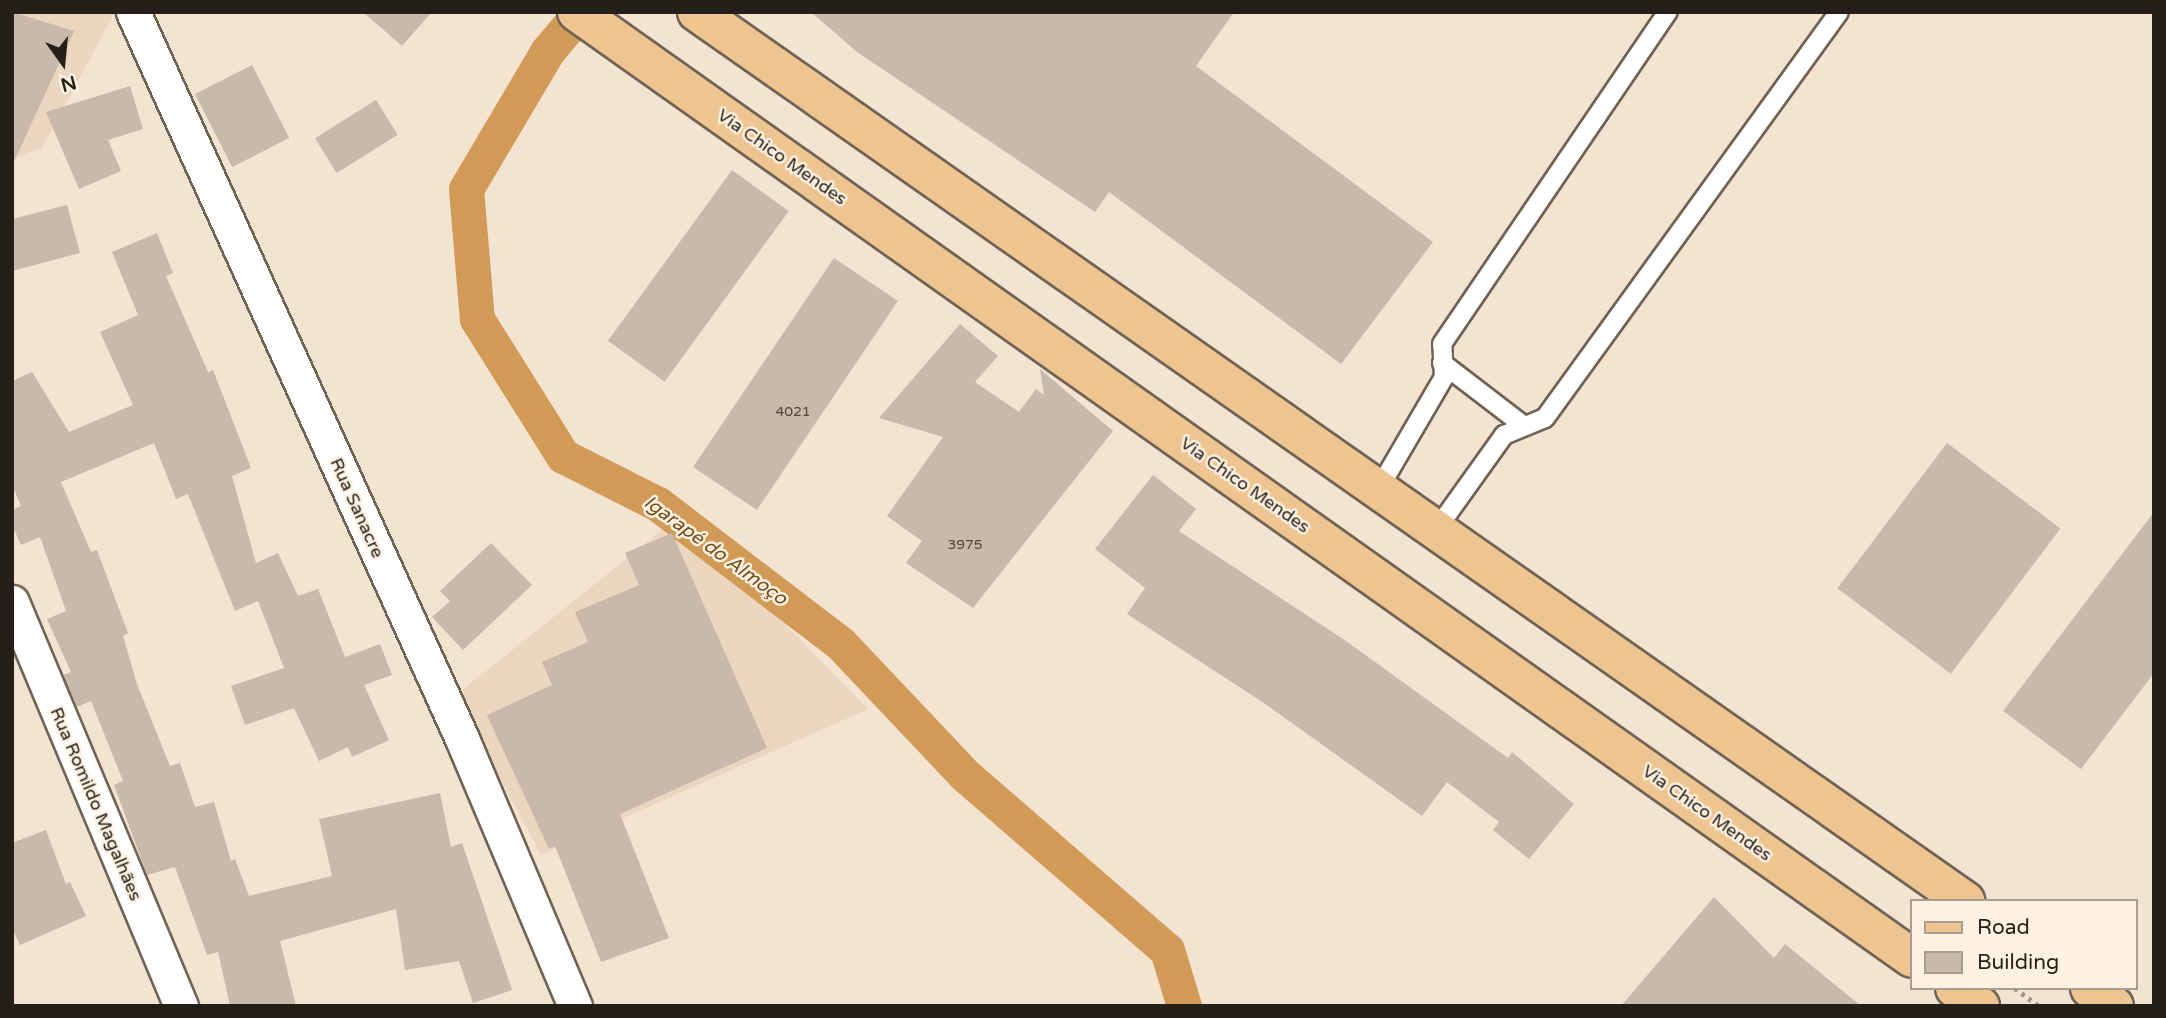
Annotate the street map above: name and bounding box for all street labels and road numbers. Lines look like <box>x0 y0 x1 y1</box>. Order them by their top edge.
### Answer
street label: Via Chico Mendes <box>713 104 851 210</box>
street label: Via Chico Mendes <box>1176 432 1314 538</box>
street label: Rua Sanacre <box>325 455 389 561</box>
street label: Rua Romildo Magalhães <box>45 704 147 904</box>
street label: Via Chico Mendes <box>1638 760 1776 866</box>

